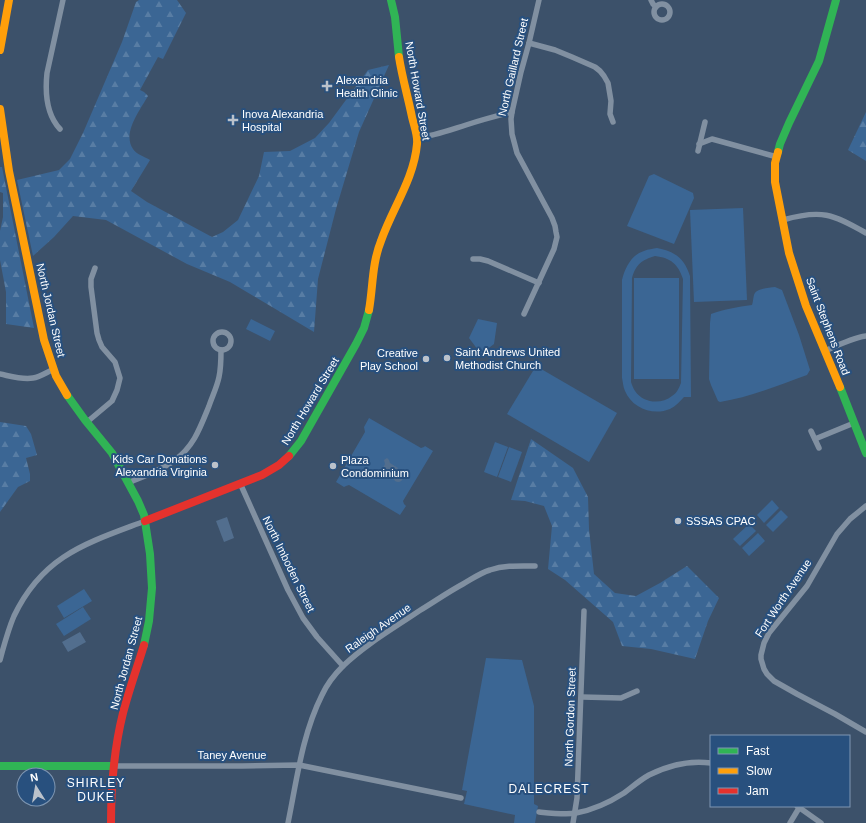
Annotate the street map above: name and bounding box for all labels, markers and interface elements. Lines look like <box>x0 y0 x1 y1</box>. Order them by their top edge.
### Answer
street label: North Gaillard Street <box>496 17 530 117</box>
street label: North Howard Street <box>403 41 433 141</box>
place label: Alexandria Health Clinic <box>336 74 398 99</box>
marker: Alexandria Health Clinic <box>321 80 333 92</box>
place label: Inova Alexandria Hospital <box>242 108 324 133</box>
marker: Inova Alexandria Hospital <box>227 114 239 126</box>
street label: North Jordan Street <box>34 262 68 358</box>
street label: Saint Stephens Road <box>804 275 852 377</box>
place label: Saint Andrews United Methodist Church <box>455 346 560 371</box>
place label: Creative Play School <box>360 347 418 372</box>
marker: Saint Andrews United Methodist Church <box>442 353 452 363</box>
marker: Creative Play School <box>421 354 431 364</box>
street label: North Howard Street <box>279 355 341 447</box>
place label: Kids Car Donations Alexandria Virginia <box>112 453 208 478</box>
place label: Plaza Condominium <box>341 454 409 479</box>
marker: Kids Car Donations Alexandria Virginia <box>210 460 220 470</box>
marker: Plaza Condominium <box>328 461 338 471</box>
street label: North Imboden Street <box>261 514 317 614</box>
place label: SSSAS CPAC <box>686 515 756 527</box>
marker: SSSAS CPAC <box>673 516 683 526</box>
street label: Fort Worth Avenue <box>752 557 814 639</box>
street label: Raleigh Avenue <box>343 601 413 655</box>
street label: North Jordan Street <box>108 615 144 711</box>
street label: North Gordon Street <box>562 667 578 767</box>
legend <box>710 735 850 807</box>
text: Fast <box>746 744 770 758</box>
street label: Taney Avenue <box>198 749 266 761</box>
text: Slow <box>746 764 772 778</box>
north arrow <box>16 767 56 807</box>
text: N <box>29 771 39 784</box>
district label: SHIRLEY DUKE <box>67 776 125 804</box>
district label: DALECREST <box>508 782 590 796</box>
text: Jam <box>746 784 769 798</box>

